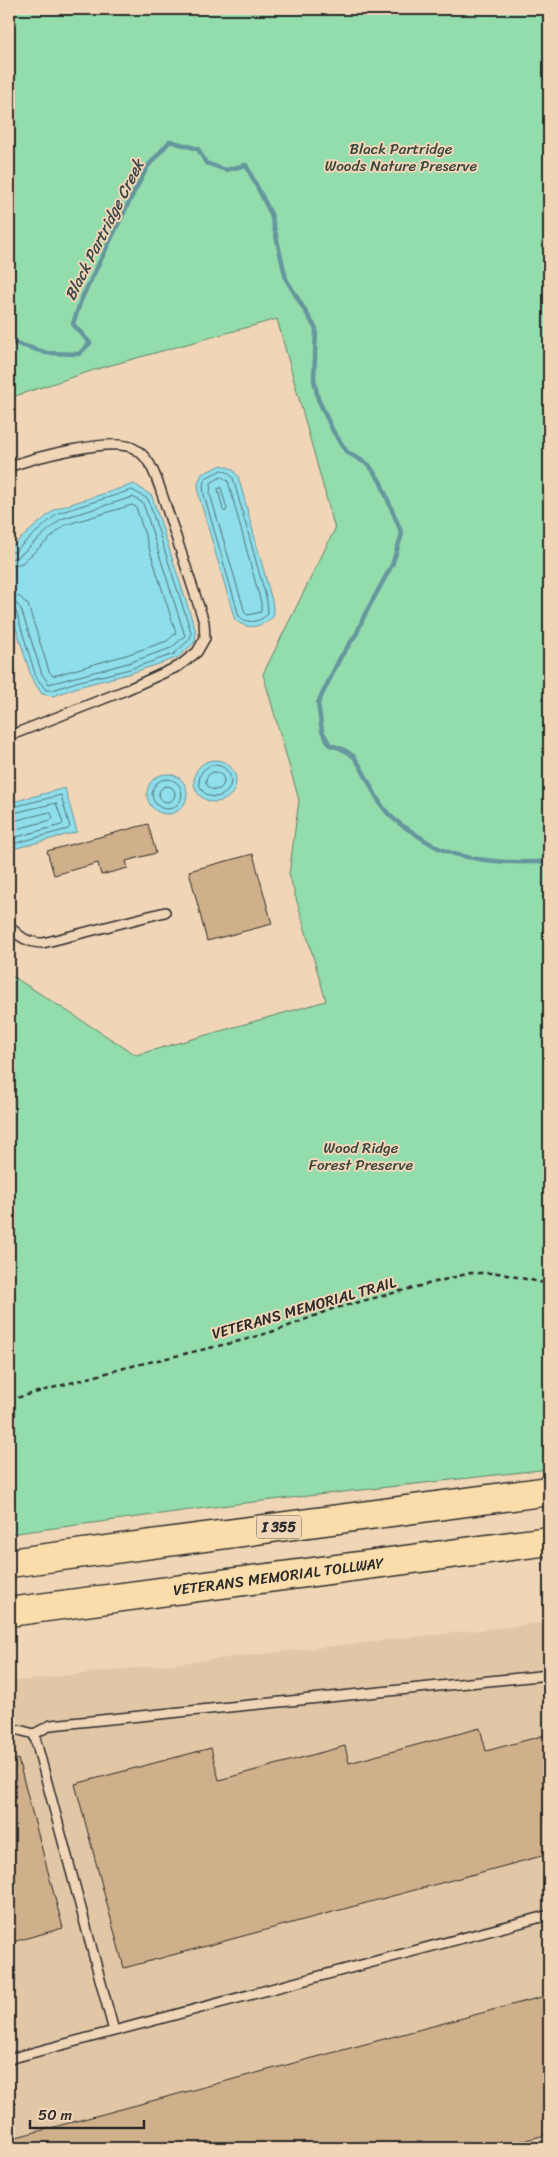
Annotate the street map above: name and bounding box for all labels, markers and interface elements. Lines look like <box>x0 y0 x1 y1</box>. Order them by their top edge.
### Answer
park label: Black Partridge Woods Nature Preserve <box>325 136 478 179</box>
water label: Black Partridge Creek <box>56 152 153 306</box>
park label: Wood Ridge Forest Preserve <box>309 1135 414 1178</box>
street label: VETERANS MEMORIAL TRAIL <box>209 1269 399 1347</box>
road number: I 355 <box>256 1515 302 1538</box>
street label: VETERANS MEMORIAL TOLLWAY <box>172 1550 386 1603</box>
scale bar <box>30 2097 144 2129</box>
text: 50 m <box>38 2102 73 2128</box>

